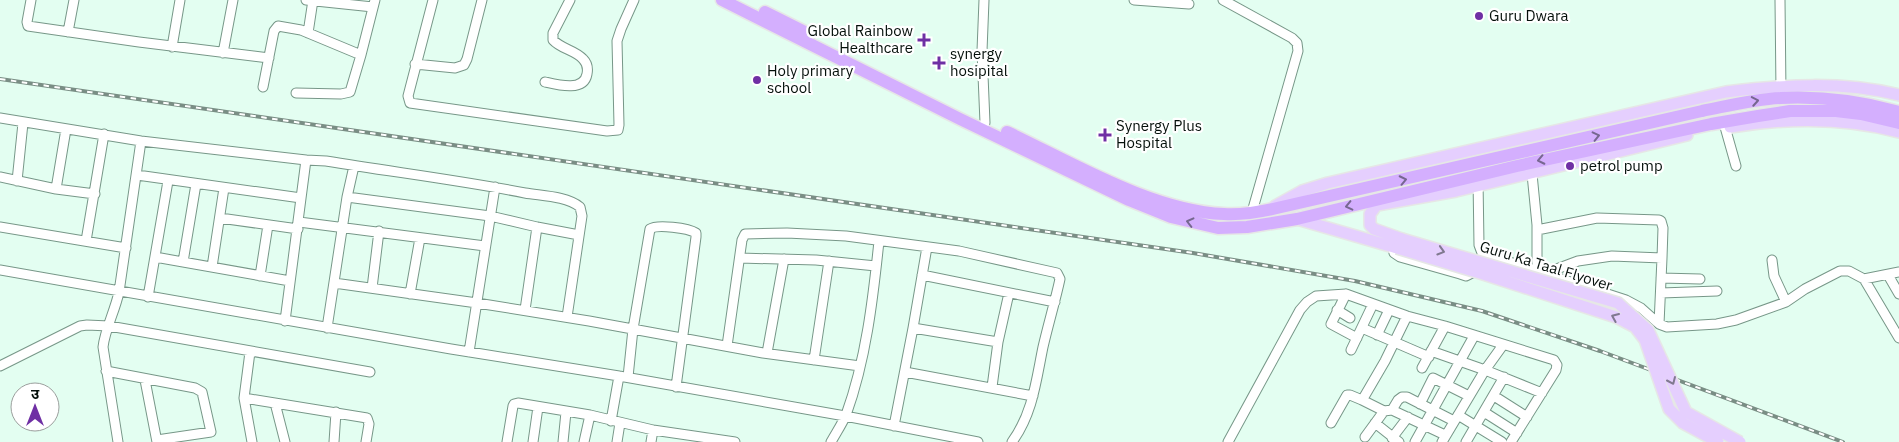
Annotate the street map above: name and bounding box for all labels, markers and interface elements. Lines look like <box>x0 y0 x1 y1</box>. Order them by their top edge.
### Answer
place label: Guru Dwara <box>1489 6 1568 25</box>
marker: Guru Dwara <box>1473 10 1485 22</box>
place label: Global Rainbow Healthcare <box>807 21 913 57</box>
marker: Global Rainbow Healthcare <box>917 33 931 47</box>
place label: synergy hosipital <box>950 44 1008 80</box>
marker: synergy hosipital <box>932 56 946 70</box>
place label: Holy primary school <box>767 61 854 97</box>
marker: Holy primary school <box>751 74 763 86</box>
one-way arrow <box>1750 97 1759 107</box>
place label: Synergy Plus Hospital <box>1116 116 1202 152</box>
marker: Synergy Plus Hospital <box>1098 128 1112 142</box>
one-way arrow <box>1591 131 1600 141</box>
one-way arrow <box>1537 155 1546 165</box>
place label: petrol pump <box>1580 156 1663 175</box>
marker: petrol pump <box>1564 160 1576 172</box>
one-way arrow <box>1399 175 1408 186</box>
one-way arrow <box>1345 200 1354 211</box>
one-way arrow <box>1185 217 1194 228</box>
street label: Guru Ka Taal Flyover <box>1478 236 1615 295</box>
one-way arrow <box>1436 245 1445 255</box>
one-way arrow <box>1611 313 1620 323</box>
one-way arrow <box>1666 376 1677 385</box>
north arrow <box>10 382 60 432</box>
text: उ <box>31 385 40 403</box>

